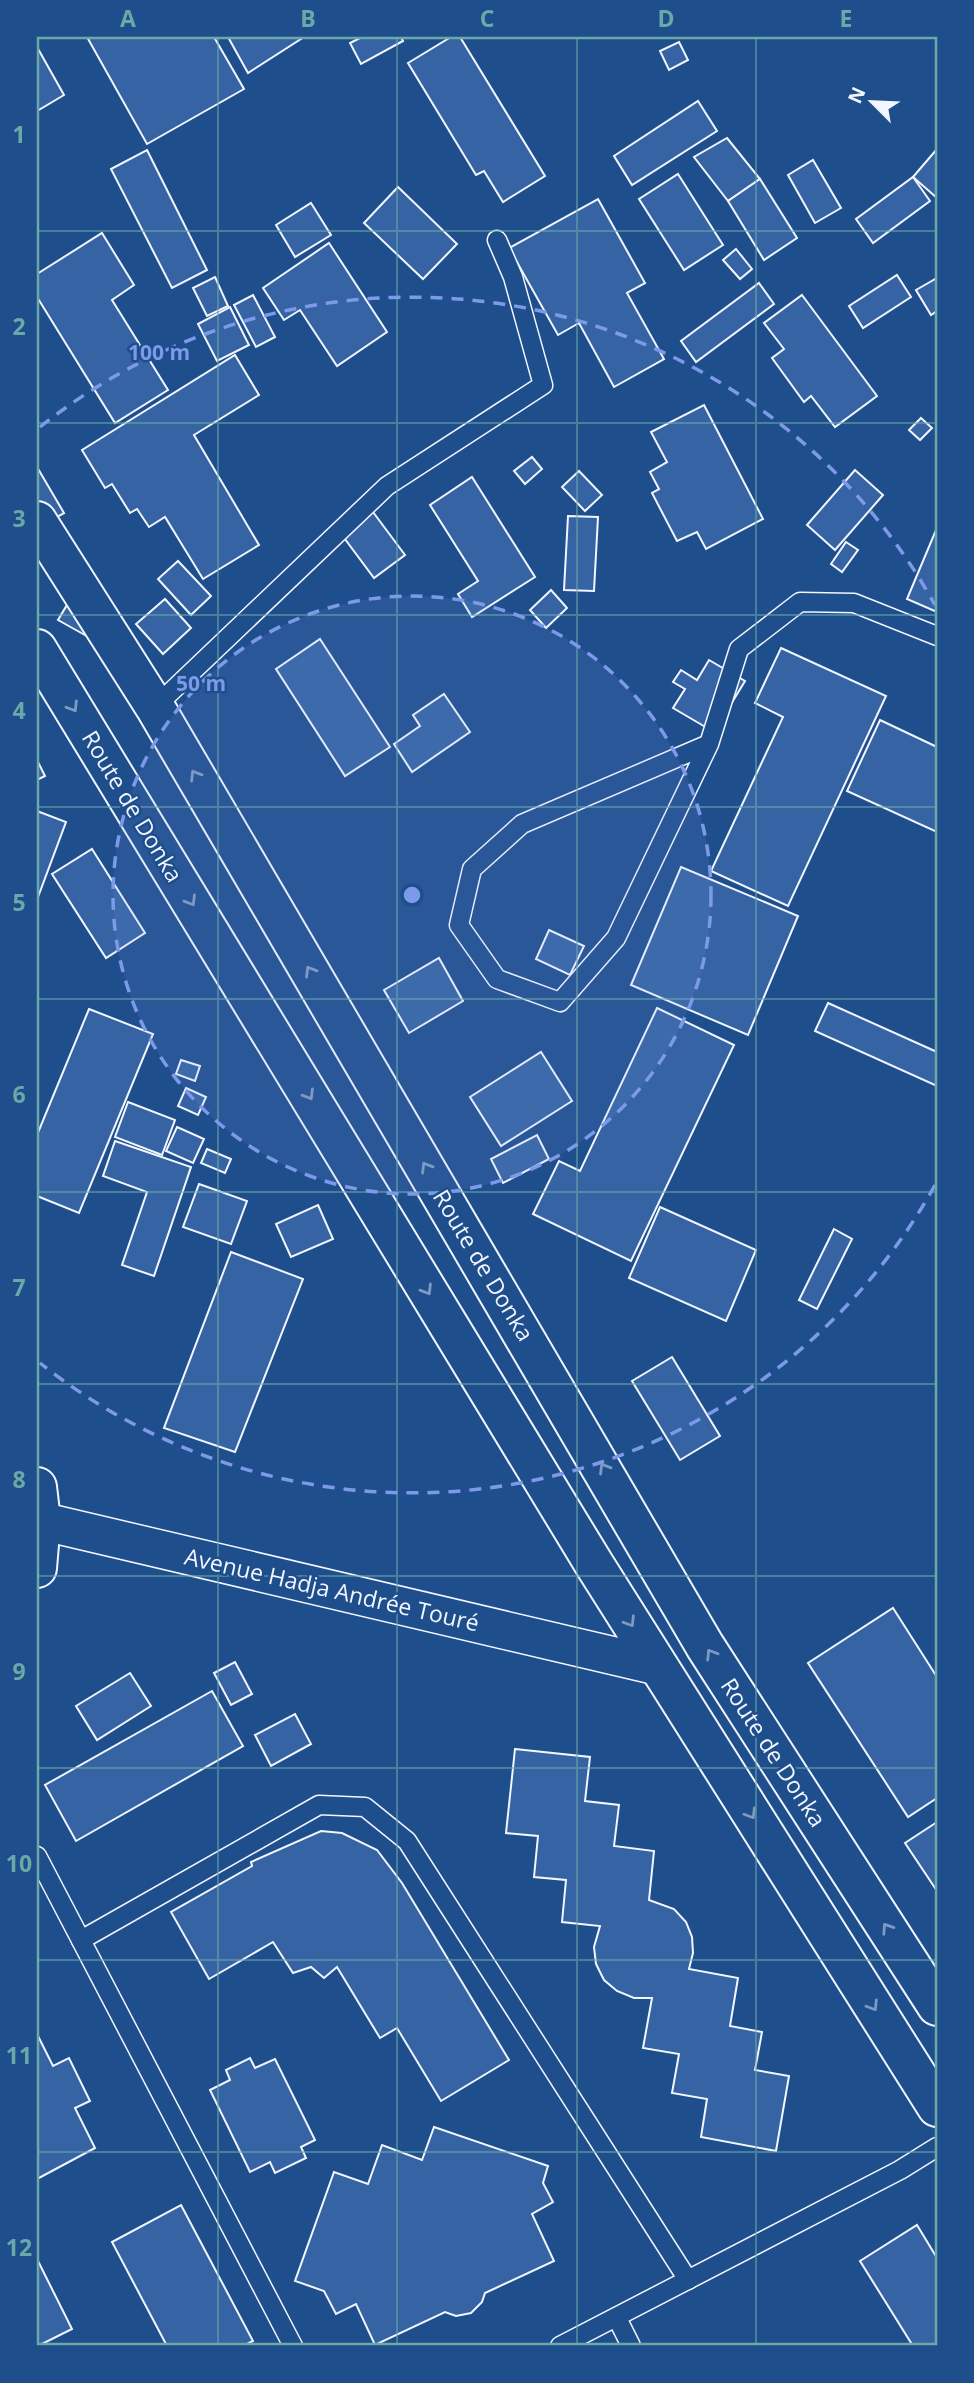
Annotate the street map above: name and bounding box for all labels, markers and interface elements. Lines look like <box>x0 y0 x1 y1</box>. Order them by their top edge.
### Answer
text: A <box>120 2 136 34</box>
text: B <box>300 2 316 34</box>
text: C <box>480 2 494 34</box>
text: D <box>657 2 675 34</box>
text: E <box>840 2 852 34</box>
north arrow <box>838 66 908 136</box>
text: N <box>841 83 871 107</box>
text: 1 <box>12 118 26 150</box>
text: 2 <box>12 310 26 342</box>
text: 100 m <box>128 338 190 366</box>
text: 3 <box>12 502 26 534</box>
text: 50 m <box>176 669 226 697</box>
text: 4 <box>12 694 26 726</box>
one-way arrow <box>64 699 77 712</box>
street label: Route de Donka <box>75 724 191 888</box>
one-way arrow <box>190 769 203 782</box>
centre of rings <box>400 883 424 907</box>
text: 5 <box>12 886 26 918</box>
one-way arrow <box>183 893 196 906</box>
one-way arrow <box>305 965 318 978</box>
text: 6 <box>12 1078 26 1110</box>
one-way arrow <box>301 1088 314 1101</box>
one-way arrow <box>421 1161 434 1174</box>
street label: Route de Donka <box>426 1183 542 1347</box>
text: 7 <box>12 1271 26 1303</box>
one-way arrow <box>419 1282 432 1295</box>
text: 8 <box>12 1463 26 1495</box>
one-way arrow <box>599 1463 612 1476</box>
street label: Avenue Hadja Andrée Touré <box>182 1540 482 1638</box>
one-way arrow <box>621 1614 634 1627</box>
one-way arrow <box>706 1649 719 1662</box>
text: 9 <box>12 1655 26 1687</box>
street label: Route de Donka <box>714 1671 834 1833</box>
one-way arrow <box>743 1806 756 1819</box>
text: 10 <box>6 1847 32 1879</box>
one-way arrow <box>883 1923 895 1936</box>
one-way arrow <box>865 1999 878 2012</box>
text: 11 <box>6 2039 32 2071</box>
text: 12 <box>6 2231 32 2263</box>

